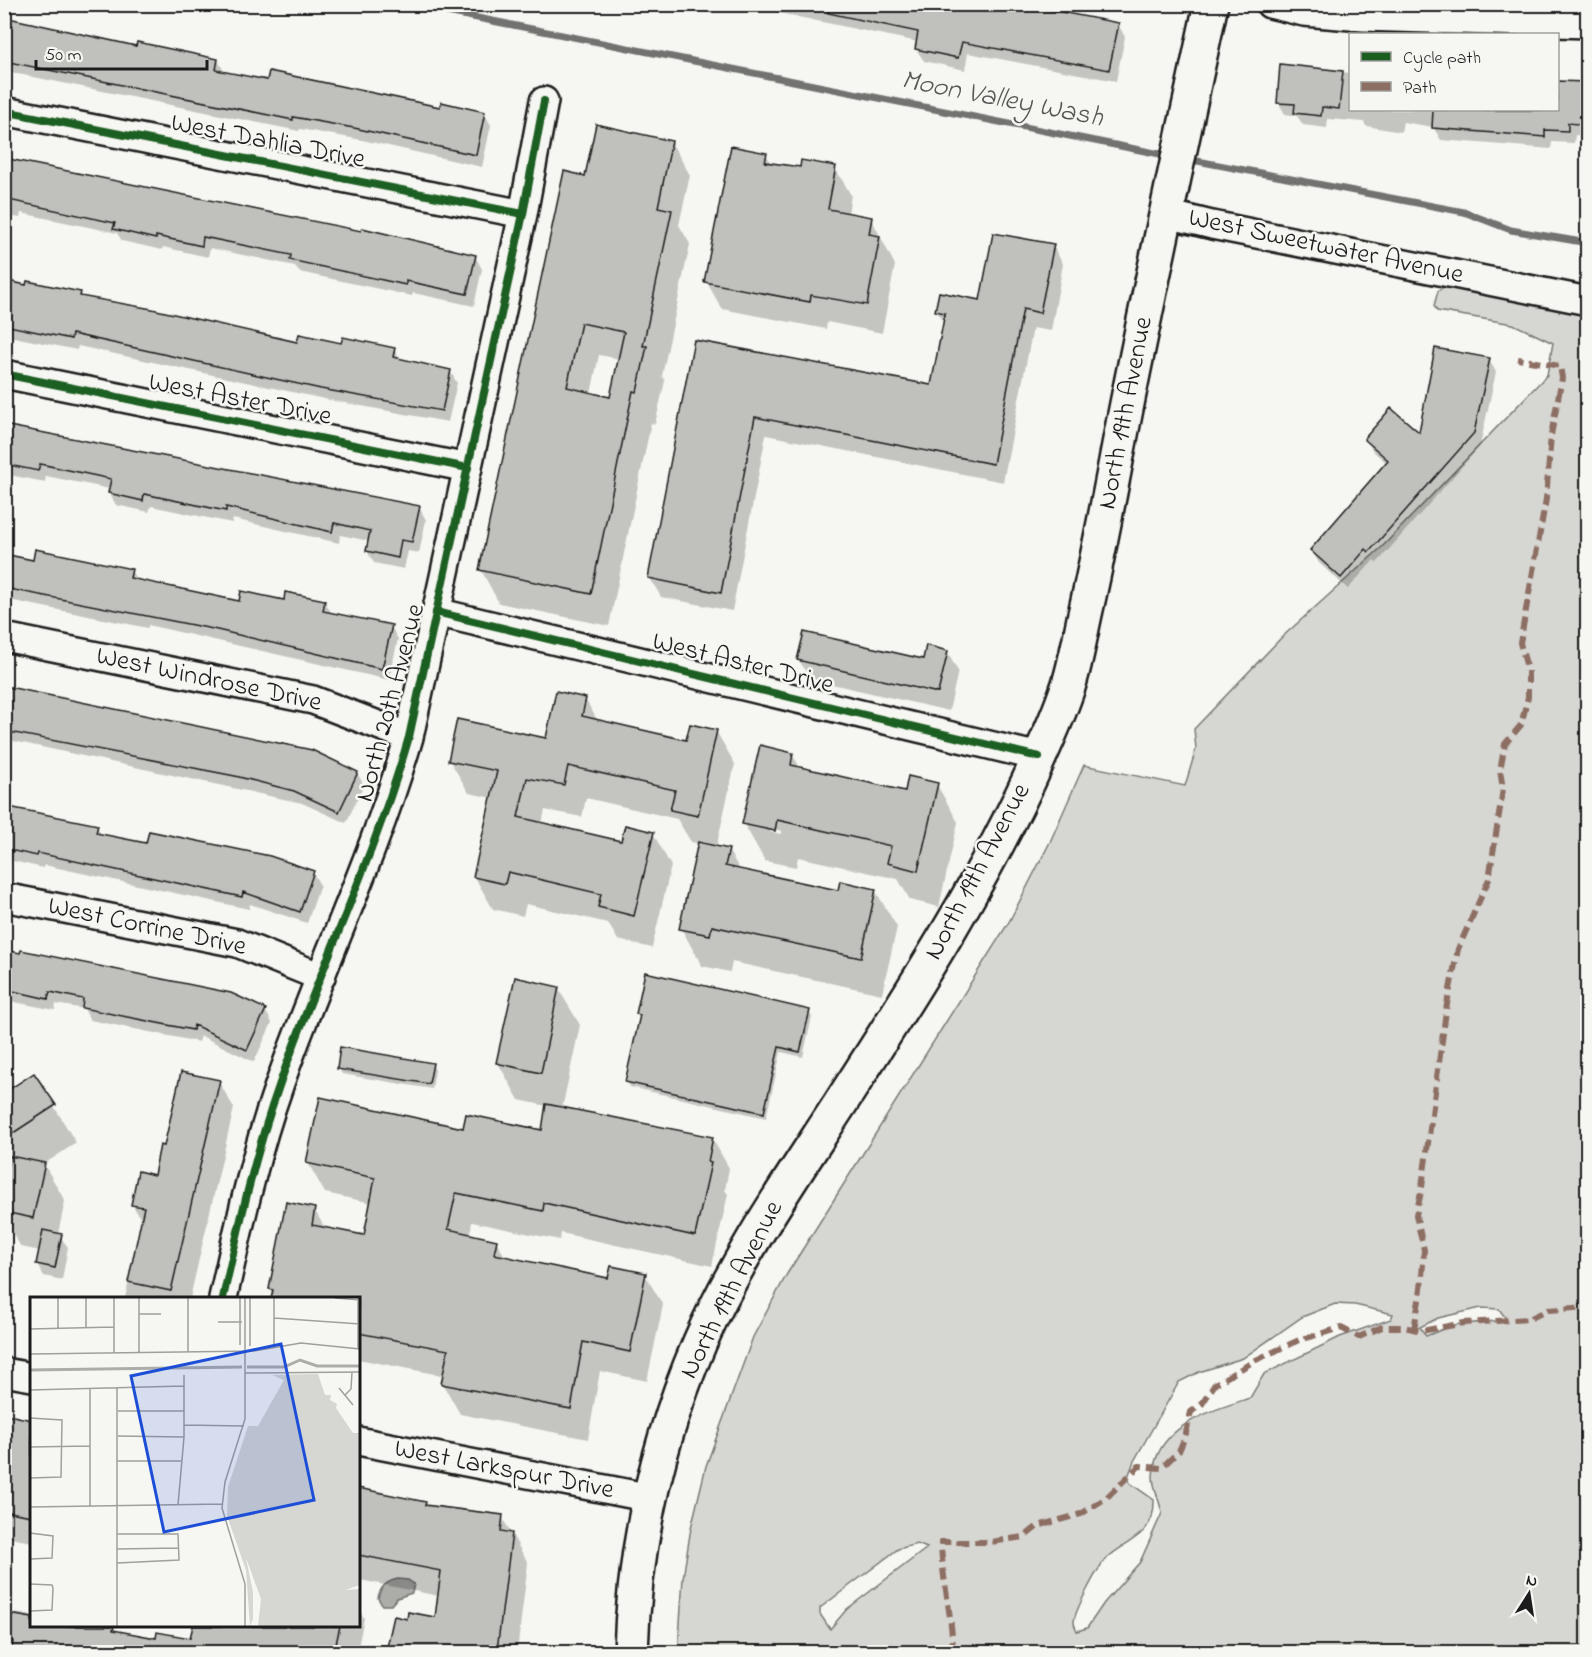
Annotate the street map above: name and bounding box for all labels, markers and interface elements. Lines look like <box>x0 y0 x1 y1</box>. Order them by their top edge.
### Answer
scale bar <box>36 33 207 71</box>
legend <box>1349 33 1559 111</box>
text: 50 m <box>45 43 82 69</box>
text: Cycle path <box>1403 46 1481 72</box>
water label: Moon Valley Wash <box>898 60 1107 140</box>
text: Path <box>1403 76 1437 102</box>
street label: West Dahlia Drive <box>168 104 369 180</box>
street label: West Sweetwater Avenue <box>1185 199 1468 295</box>
street label: North 19th Avenue <box>1088 313 1164 513</box>
street label: West Aster Drive <box>145 363 336 437</box>
street label: North 20th Avenue <box>346 599 436 806</box>
street label: West Aster Drive <box>648 623 839 706</box>
street label: West Windrose Drive <box>93 637 326 723</box>
street label: North 19th Avenue <box>915 776 1042 967</box>
street label: West Corrine Drive <box>44 887 251 967</box>
street label: North 19th Avenue <box>670 1193 794 1386</box>
inset map <box>30 1297 360 1627</box>
street label: West Larkspur Drive <box>391 1430 618 1511</box>
north arrow <box>1499 1564 1559 1624</box>
text: N <box>1524 1568 1540 1594</box>

